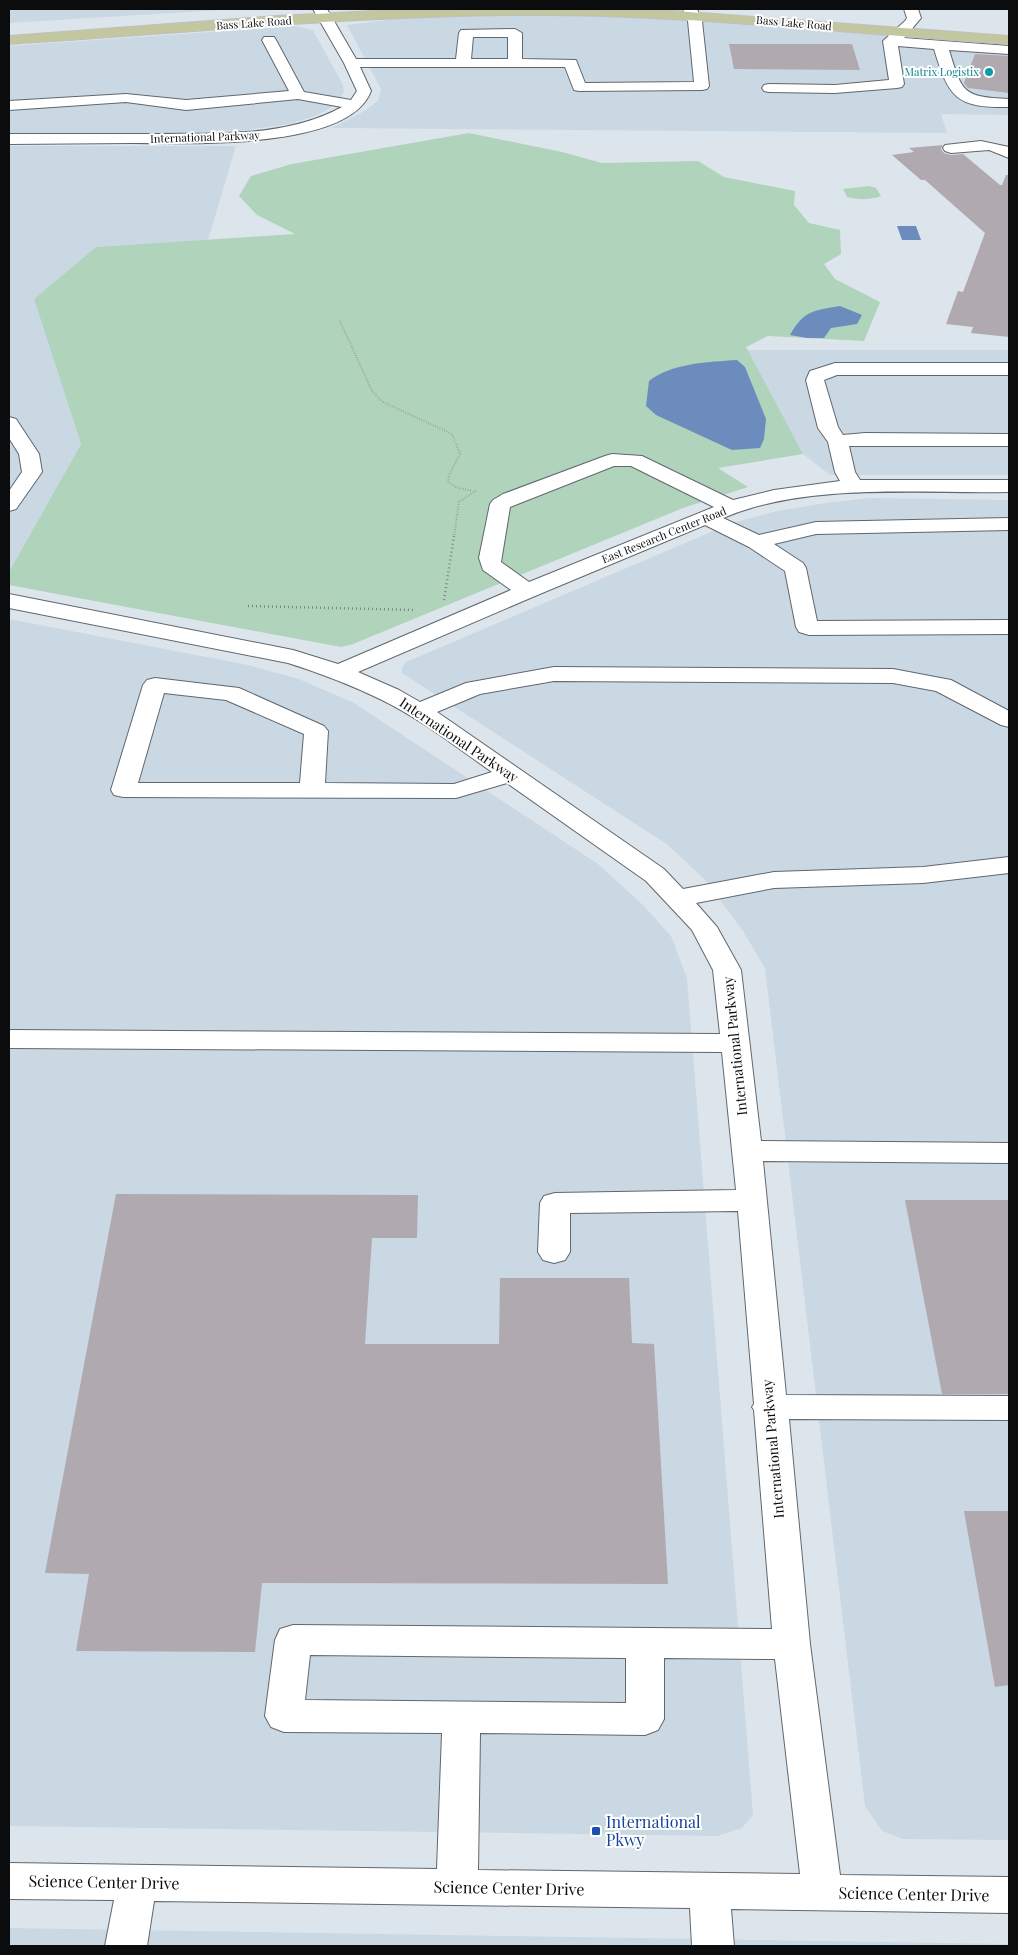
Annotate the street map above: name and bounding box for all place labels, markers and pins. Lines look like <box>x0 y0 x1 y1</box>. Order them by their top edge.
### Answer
place label: Matrix Logistix <box>904 64 979 79</box>
marker: Matrix Logistix <box>983 66 995 78</box>
place label: International Pkwy <box>606 1811 701 1850</box>
marker: International Pkwy <box>590 1825 602 1837</box>

